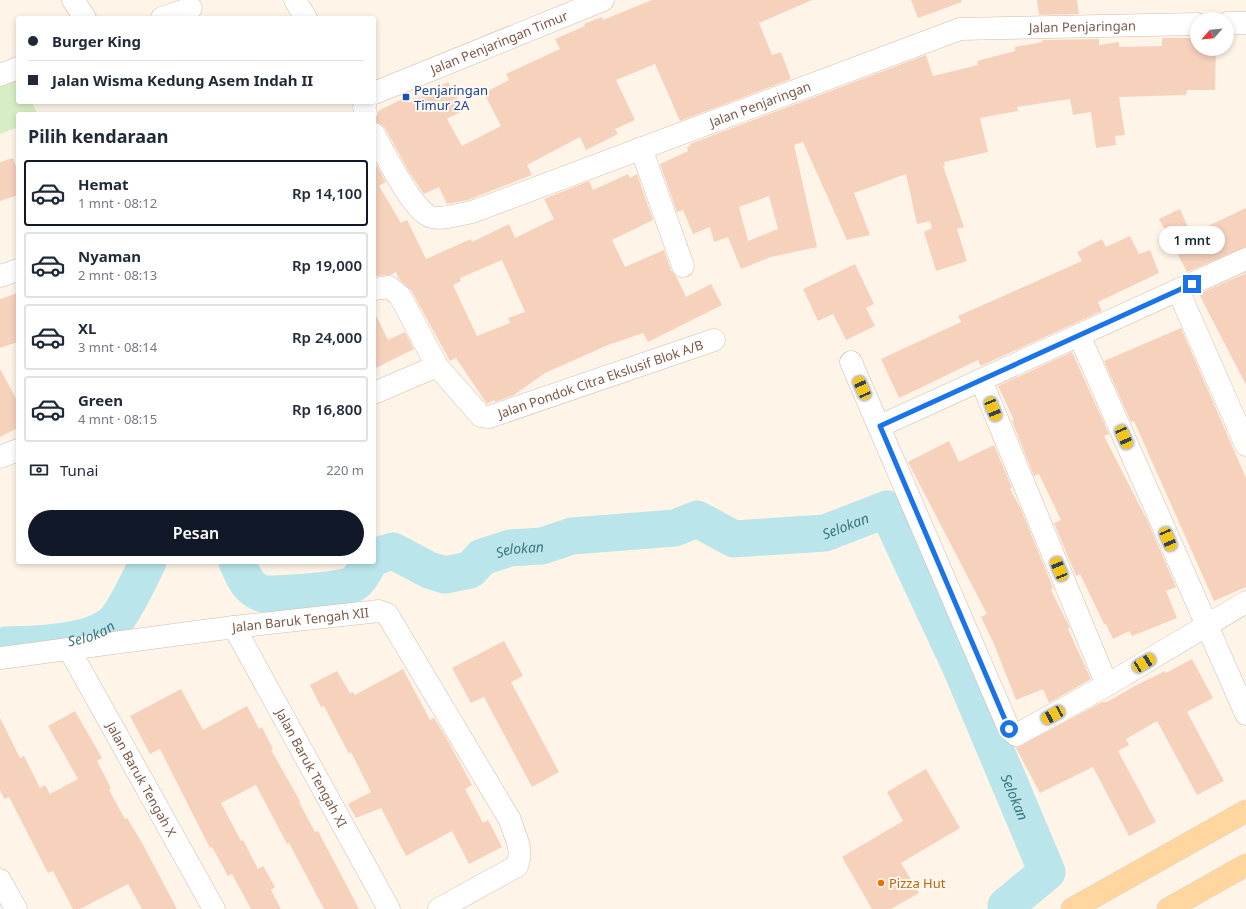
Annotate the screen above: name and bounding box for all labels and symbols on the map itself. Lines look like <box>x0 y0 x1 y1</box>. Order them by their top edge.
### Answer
street label: Jalan Penjaringan Timur <box>426 6 571 79</box>
north arrow <box>1190 12 1234 56</box>
street label: Jalan Penjaringan <box>1027 16 1136 37</box>
street label: Jalan Penjaringan <box>705 77 813 132</box>
place label: Penjaringan Timur 2A <box>414 81 488 114</box>
marker: Penjaringan Timur 2A <box>401 92 411 102</box>
callout: 1 mnt <box>1159 226 1225 254</box>
route end <box>1183 275 1201 293</box>
street label: Jalan Pondok Citra Ekslusif Blok A/B <box>493 335 706 423</box>
car <box>852 375 872 401</box>
car <box>983 396 1003 422</box>
car <box>1114 424 1134 450</box>
water label: Selokan <box>819 508 871 543</box>
car <box>1158 526 1178 552</box>
water label: Selokan <box>493 536 544 562</box>
car <box>1049 556 1069 582</box>
street label: Jalan Baruk Tengah XII <box>229 603 370 636</box>
water label: Selokan <box>66 616 118 650</box>
car <box>1131 652 1157 674</box>
street label: Jalan Baruk Tengah XI <box>271 704 351 831</box>
car <box>1040 704 1066 726</box>
street label: Jalan Baruk Tengah X <box>101 717 181 840</box>
route start <box>1000 720 1018 738</box>
water label: Selokan <box>997 771 1034 823</box>
place label: Pizza Hut <box>889 874 946 892</box>
marker: Pizza Hut <box>876 878 886 888</box>

